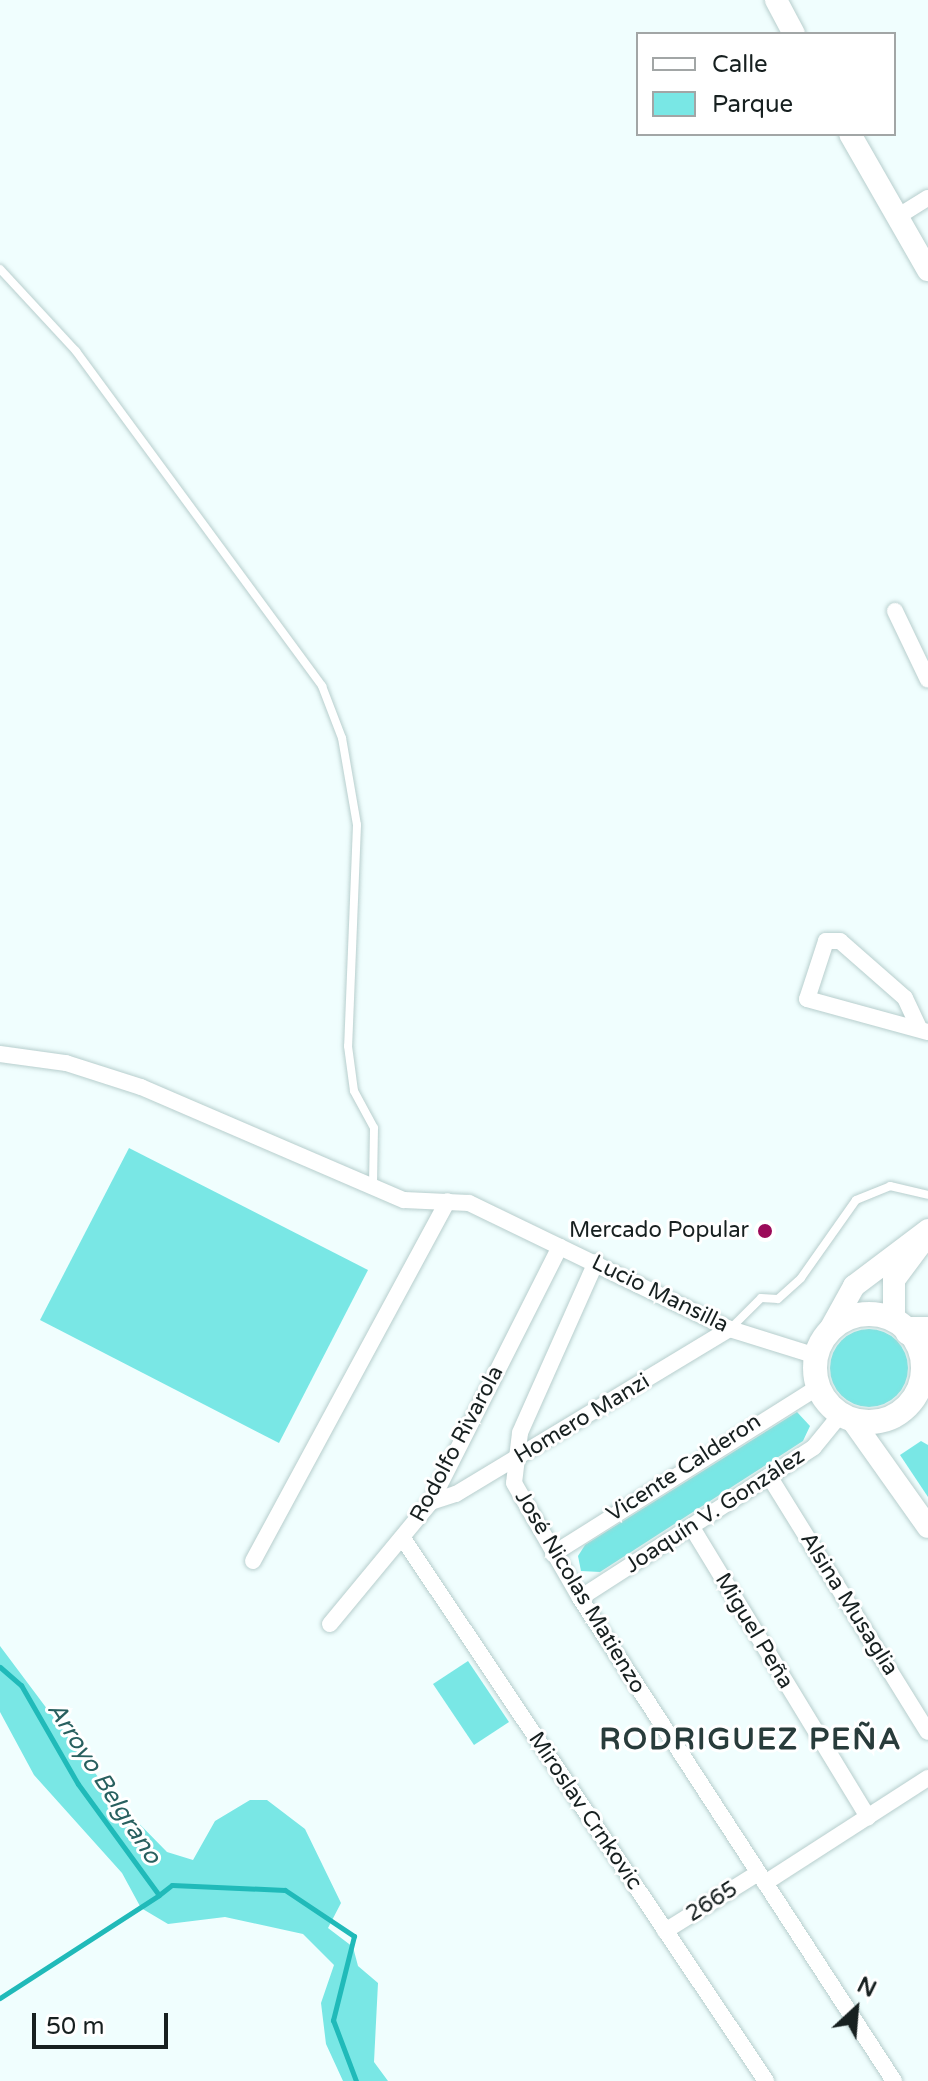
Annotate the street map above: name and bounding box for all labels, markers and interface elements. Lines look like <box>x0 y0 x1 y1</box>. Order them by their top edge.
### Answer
legend <box>636 32 896 136</box>
text: Calle <box>712 50 768 79</box>
text: Parque <box>712 90 793 119</box>
place label: Mercado Popular <box>569 1218 749 1244</box>
marker: Mercado Popular <box>756 1222 774 1240</box>
street label: Lucio Mansilla <box>587 1250 733 1338</box>
street label: Rodolfo Rivarola <box>405 1361 509 1527</box>
street label: Homero Manzi <box>510 1368 654 1470</box>
street label: Vicente Calderon <box>602 1408 766 1528</box>
street label: Joaquín V. González <box>620 1443 810 1579</box>
street label: José Nicolas Matienzo <box>509 1486 651 1698</box>
street label: Alsina Musaglia <box>794 1528 904 1680</box>
street label: Miguel Peña <box>709 1568 799 1694</box>
water label: Arroyo Belgrano <box>41 1697 167 1869</box>
district label: RODRIGUEZ PEÑA <box>599 1722 903 1758</box>
street label: Miroslav Crnkovic <box>522 1727 648 1895</box>
street label: 2665 <box>682 1876 742 1928</box>
north arrow <box>816 1969 896 2049</box>
text: N <box>853 1972 880 2003</box>
scale bar <box>36 1997 172 2047</box>
text: 50 m <box>46 2012 104 2041</box>

